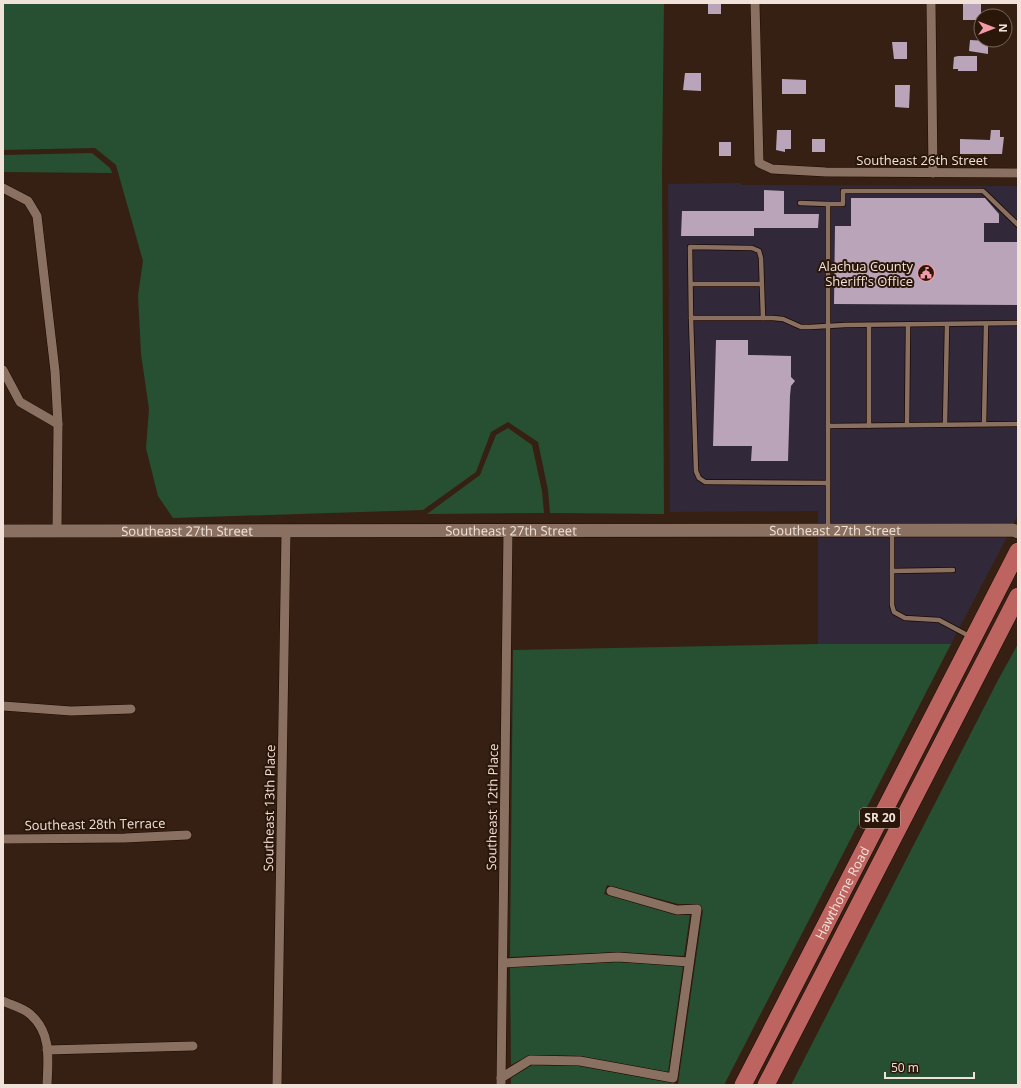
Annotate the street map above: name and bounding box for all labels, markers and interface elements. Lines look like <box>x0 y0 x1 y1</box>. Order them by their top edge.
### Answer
north arrow <box>973 8 1013 48</box>
text: N <box>996 24 1011 32</box>
street label: Southeast 26th Street <box>856 151 988 169</box>
place label: Alachua County Sheriff's Office <box>818 257 913 290</box>
public building icon: Alachua County Sheriff's Office <box>916 263 936 283</box>
street label: Southeast 27th Street <box>445 521 577 540</box>
street label: Southeast 27th Street <box>769 521 901 539</box>
street label: Southeast 27th Street <box>121 522 253 540</box>
street label: Southeast 12th Place <box>482 743 502 871</box>
street label: Southeast 13th Place <box>259 744 279 872</box>
road number: SR 20 <box>860 808 900 828</box>
street label: Southeast 28th Terrace <box>24 814 166 834</box>
street label: Hawthorne Road <box>810 843 873 943</box>
scale bar <box>885 1054 974 1080</box>
text: 50 m <box>891 1059 919 1076</box>

